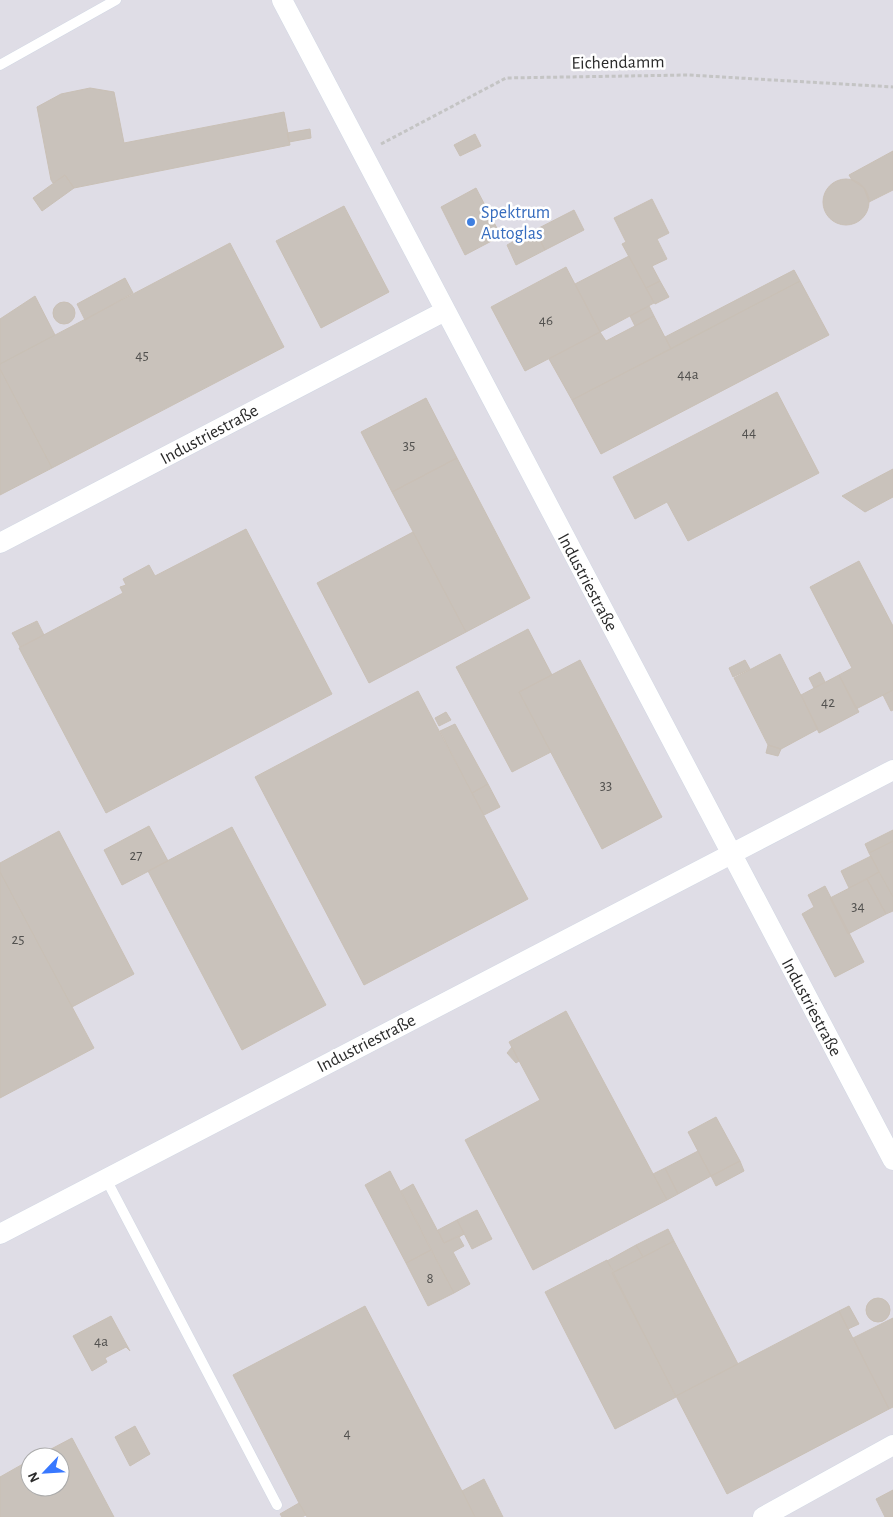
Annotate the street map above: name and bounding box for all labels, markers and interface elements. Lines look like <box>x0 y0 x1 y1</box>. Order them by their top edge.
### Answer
street label: Eichendamm <box>571 53 665 73</box>
place label: Spektrum Autoglas <box>481 204 550 243</box>
marker: Spektrum Autoglas <box>465 216 477 228</box>
house number: 46 <box>539 313 553 328</box>
house number: 45 <box>135 348 149 363</box>
house number: 44a <box>677 367 699 382</box>
street label: Industriestraße <box>158 402 261 468</box>
house number: 44 <box>742 425 756 440</box>
house number: 35 <box>403 438 415 453</box>
street label: Industriestraße <box>554 531 620 634</box>
house number: 42 <box>821 695 835 710</box>
house number: 33 <box>600 778 612 793</box>
house number: 27 <box>129 848 143 863</box>
house number: 34 <box>851 899 865 914</box>
house number: 25 <box>11 932 25 947</box>
street label: Industriestraße <box>778 956 844 1059</box>
street label: Industriestraße <box>314 1011 419 1076</box>
house number: 8 <box>426 1271 434 1286</box>
house number: 4a <box>94 1334 108 1349</box>
house number: 4 <box>343 1426 351 1441</box>
north arrow <box>20 1447 70 1497</box>
text: N <box>26 1470 43 1484</box>

